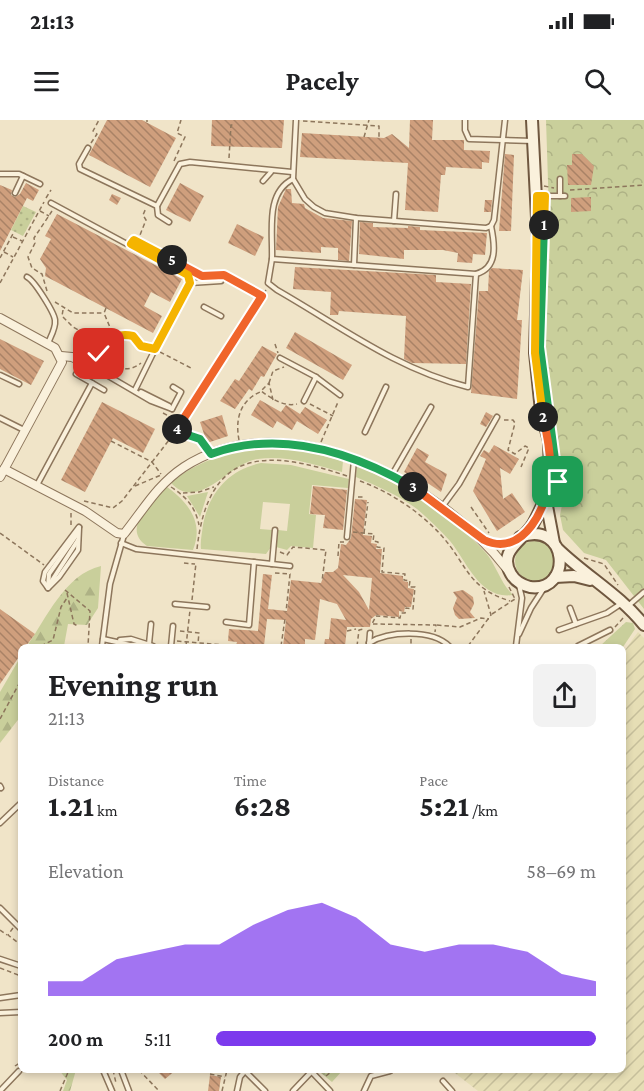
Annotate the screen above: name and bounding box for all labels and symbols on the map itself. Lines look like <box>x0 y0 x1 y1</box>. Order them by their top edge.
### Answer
pin: 1 <box>529 210 559 240</box>
pin: 5 <box>157 245 187 275</box>
pin <box>73 328 124 379</box>
pin: 2 <box>528 402 558 432</box>
pin: 4 <box>162 414 192 444</box>
pin <box>532 456 583 507</box>
pin: 3 <box>398 472 428 502</box>

